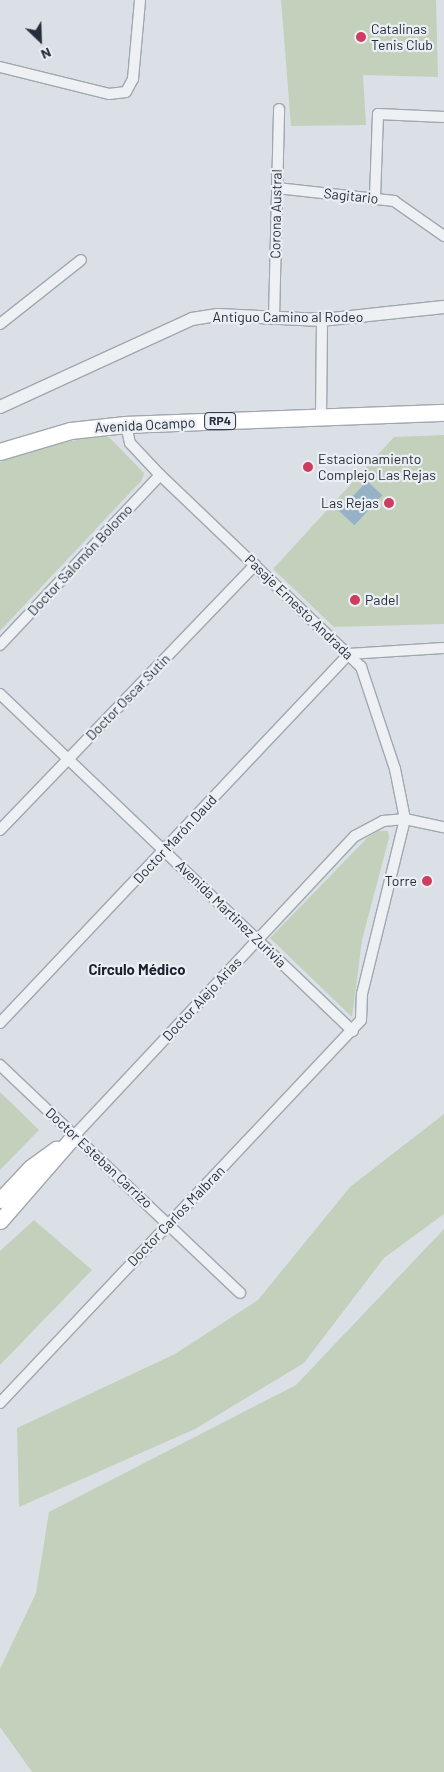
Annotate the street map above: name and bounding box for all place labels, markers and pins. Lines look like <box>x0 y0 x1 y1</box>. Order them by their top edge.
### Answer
place label: Catalinas Tenis Club <box>371 21 433 54</box>
marker: Catalinas Tenis Club <box>355 31 367 43</box>
place label: Estacionamiento Complejo Las Rejas <box>318 451 436 484</box>
marker: Estacionamiento Complejo Las Rejas <box>302 461 314 473</box>
place label: Las Rejas <box>321 495 379 511</box>
marker: Las Rejas <box>383 497 395 509</box>
place label: Padel <box>365 592 399 608</box>
marker: Padel <box>349 594 361 606</box>
place label: Torre <box>385 873 417 889</box>
marker: Torre <box>421 875 433 887</box>

